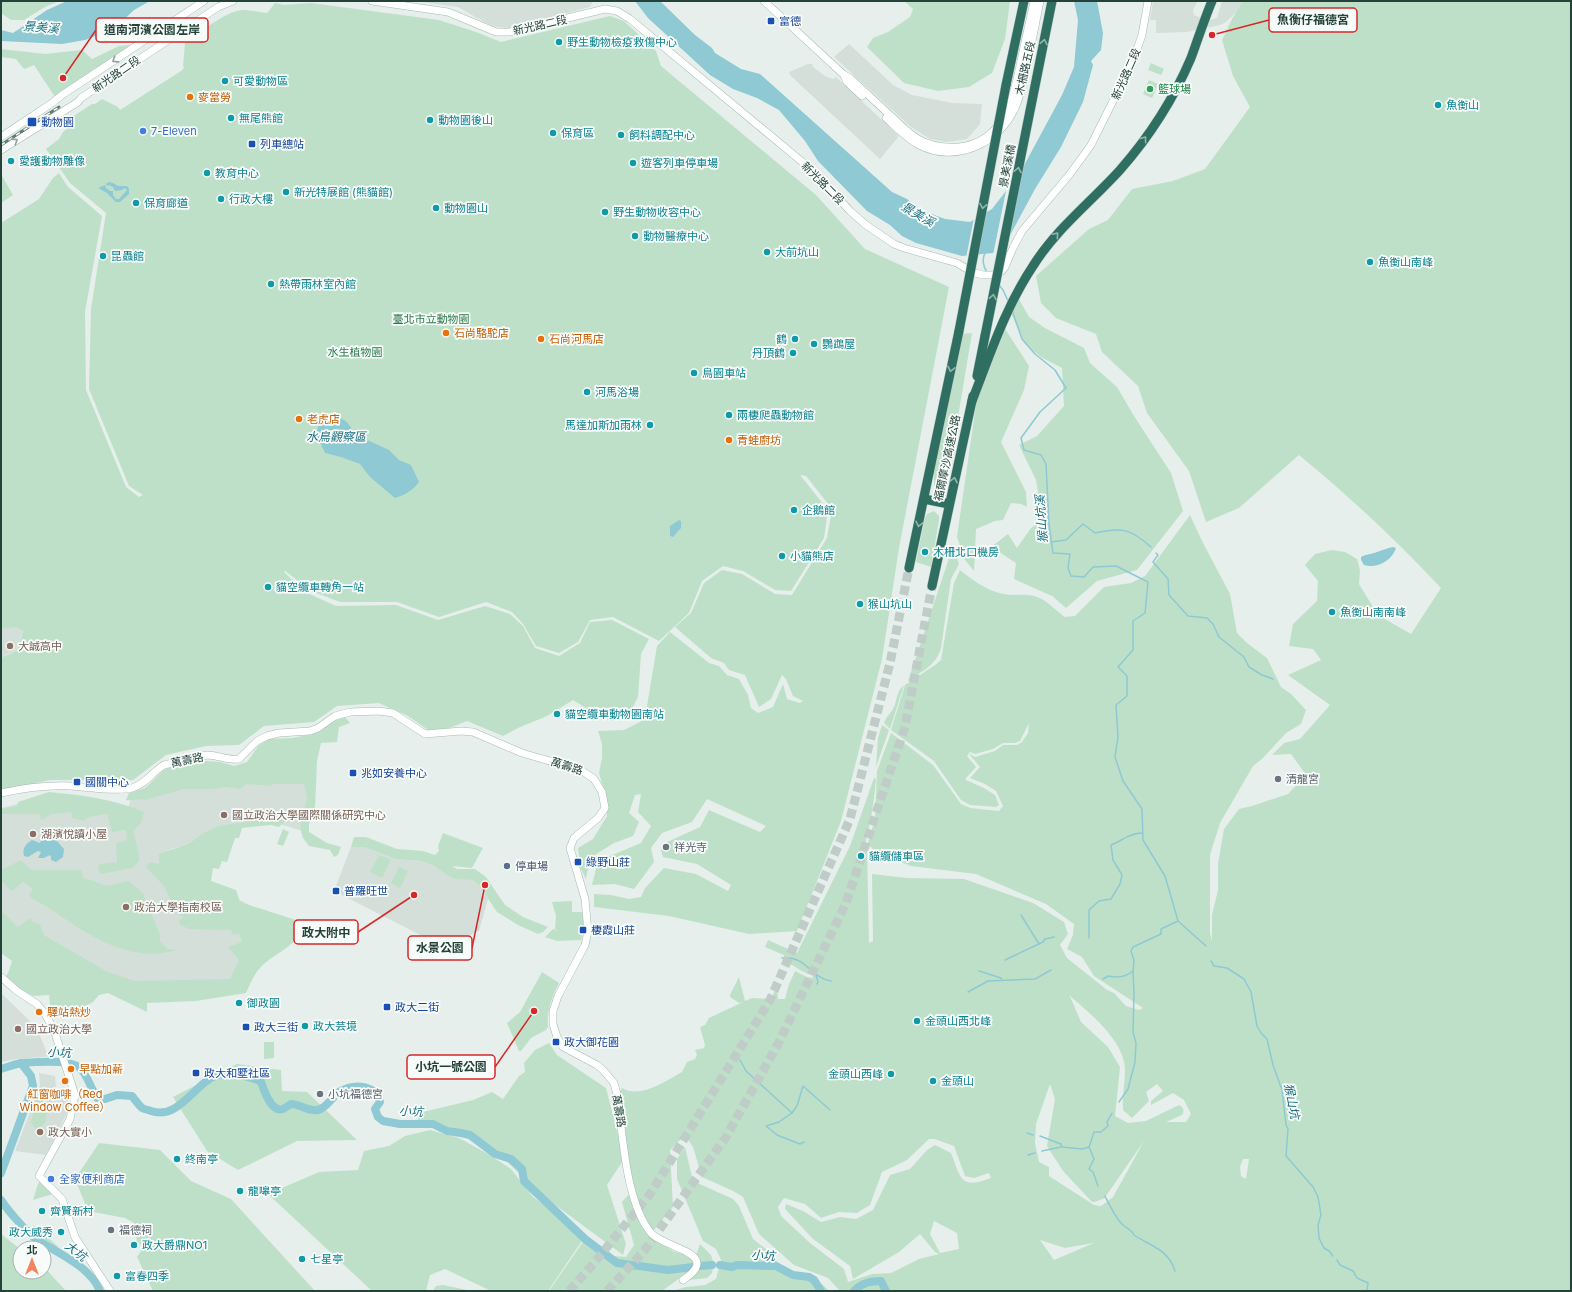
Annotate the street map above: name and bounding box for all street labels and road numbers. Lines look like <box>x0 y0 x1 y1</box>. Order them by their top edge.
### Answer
street label: 新光路二段 <box>512 12 568 38</box>
street label: 木柵路五段 <box>1012 40 1038 96</box>
street label: 新光路二段 <box>1108 46 1144 102</box>
street label: 新光路二段 <box>89 53 143 95</box>
street label: 景美溪橋 <box>996 143 1018 189</box>
street label: 新光路二段 <box>799 159 847 207</box>
street label: 福爾摩沙高速公路 <box>931 414 963 502</box>
street label: 萬壽路 <box>169 750 205 770</box>
street label: 萬壽路 <box>549 754 585 778</box>
street label: 萬壽路 <box>609 1094 629 1128</box>

